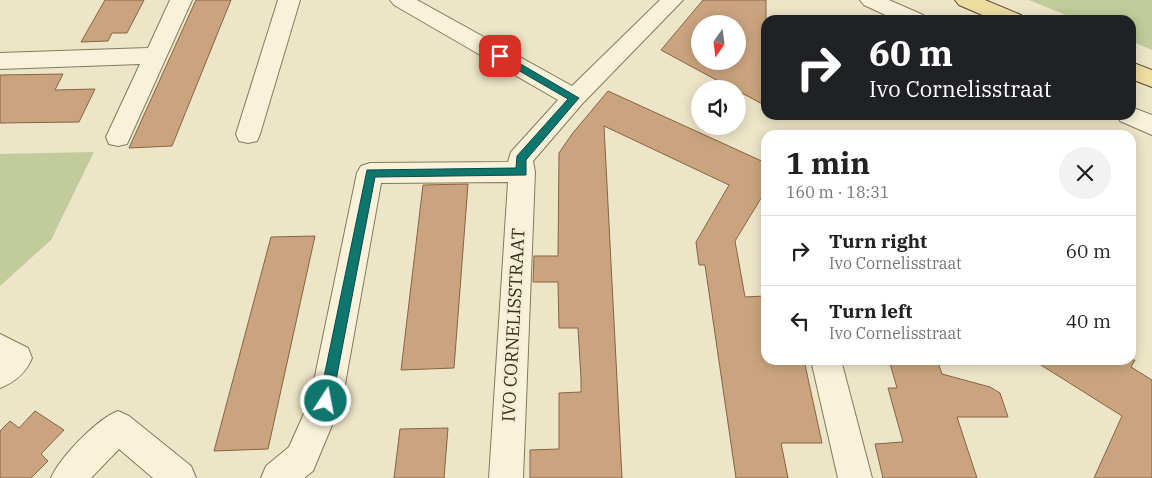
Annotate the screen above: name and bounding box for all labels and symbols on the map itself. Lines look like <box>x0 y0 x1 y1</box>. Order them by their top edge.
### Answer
north arrow <box>691 15 746 70</box>
pin <box>479 35 521 77</box>
street label: IVO CORNELISSTRAAT <box>496 227 530 423</box>
position arrow <box>299 374 351 426</box>

